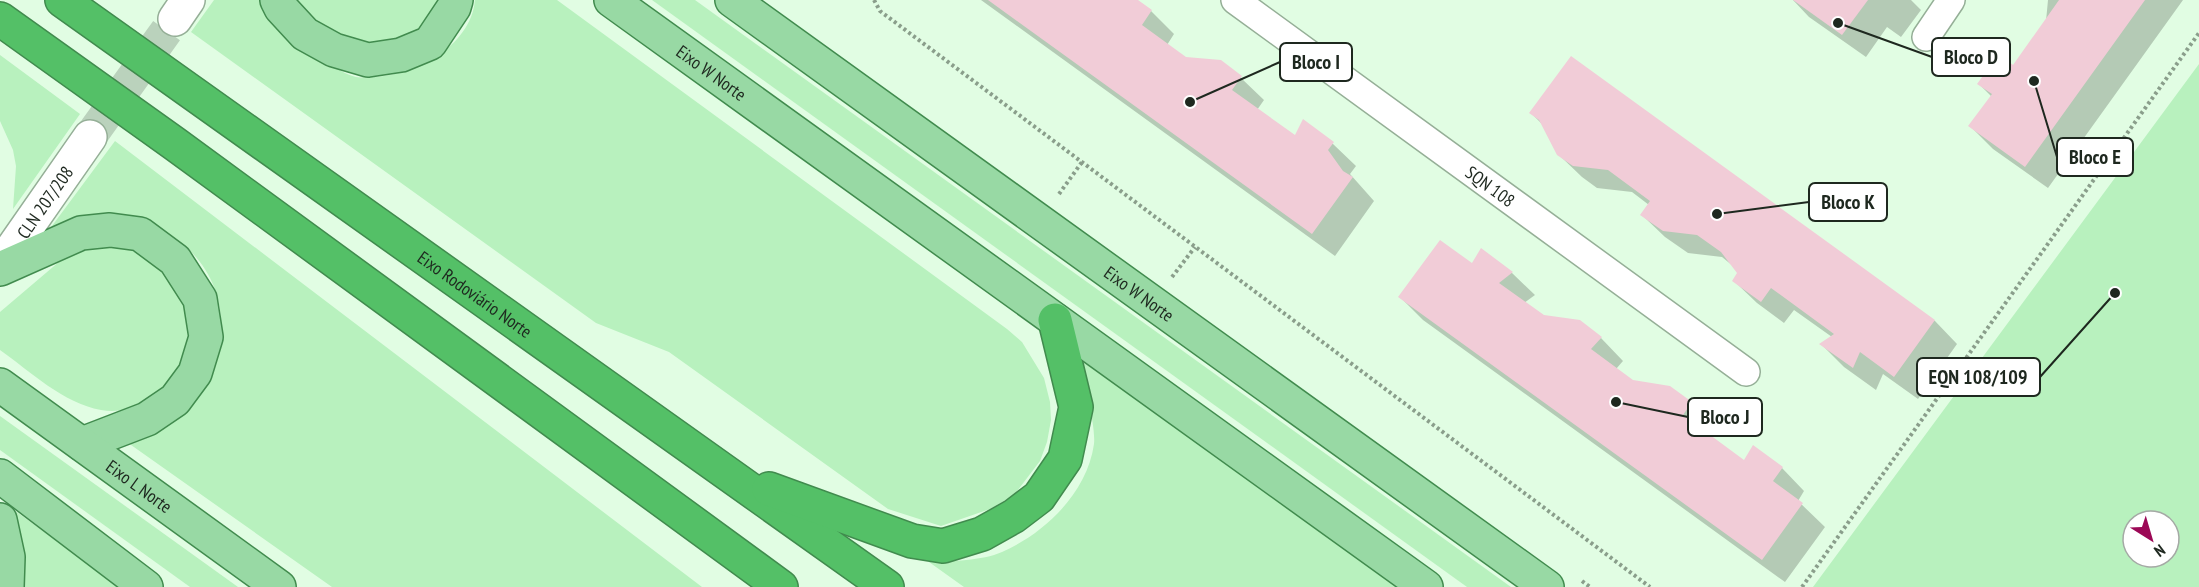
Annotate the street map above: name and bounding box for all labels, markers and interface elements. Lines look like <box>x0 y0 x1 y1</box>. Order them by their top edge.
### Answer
callout: Bloco D <box>1932 38 2010 76</box>
street label: Eixo W Norte <box>672 40 751 105</box>
callout: Bloco I <box>1280 43 1352 81</box>
text: Bloco D <box>1944 44 1998 70</box>
text: Bloco I <box>1292 49 1340 75</box>
callout: Bloco E <box>2057 138 2133 176</box>
text: Bloco E <box>2069 144 2121 170</box>
street label: SQN 108 <box>1461 160 1520 212</box>
street label: CLN 207/208 <box>11 161 78 243</box>
callout: Bloco K <box>1809 183 1887 221</box>
text: Bloco K <box>1821 189 1875 215</box>
street label: Eixo Rodoviário Norte <box>413 245 537 342</box>
street label: Eixo W Norte <box>1100 260 1179 326</box>
callout: EQN 108/109 <box>1917 358 2040 396</box>
text: EQN 108/109 <box>1929 364 2027 390</box>
callout: Bloco J <box>1688 398 1762 436</box>
text: Bloco J <box>1700 404 1750 430</box>
street label: Eixo L Norte <box>102 454 177 517</box>
north arrow <box>2121 509 2181 569</box>
text: N <box>2151 540 2169 562</box>

